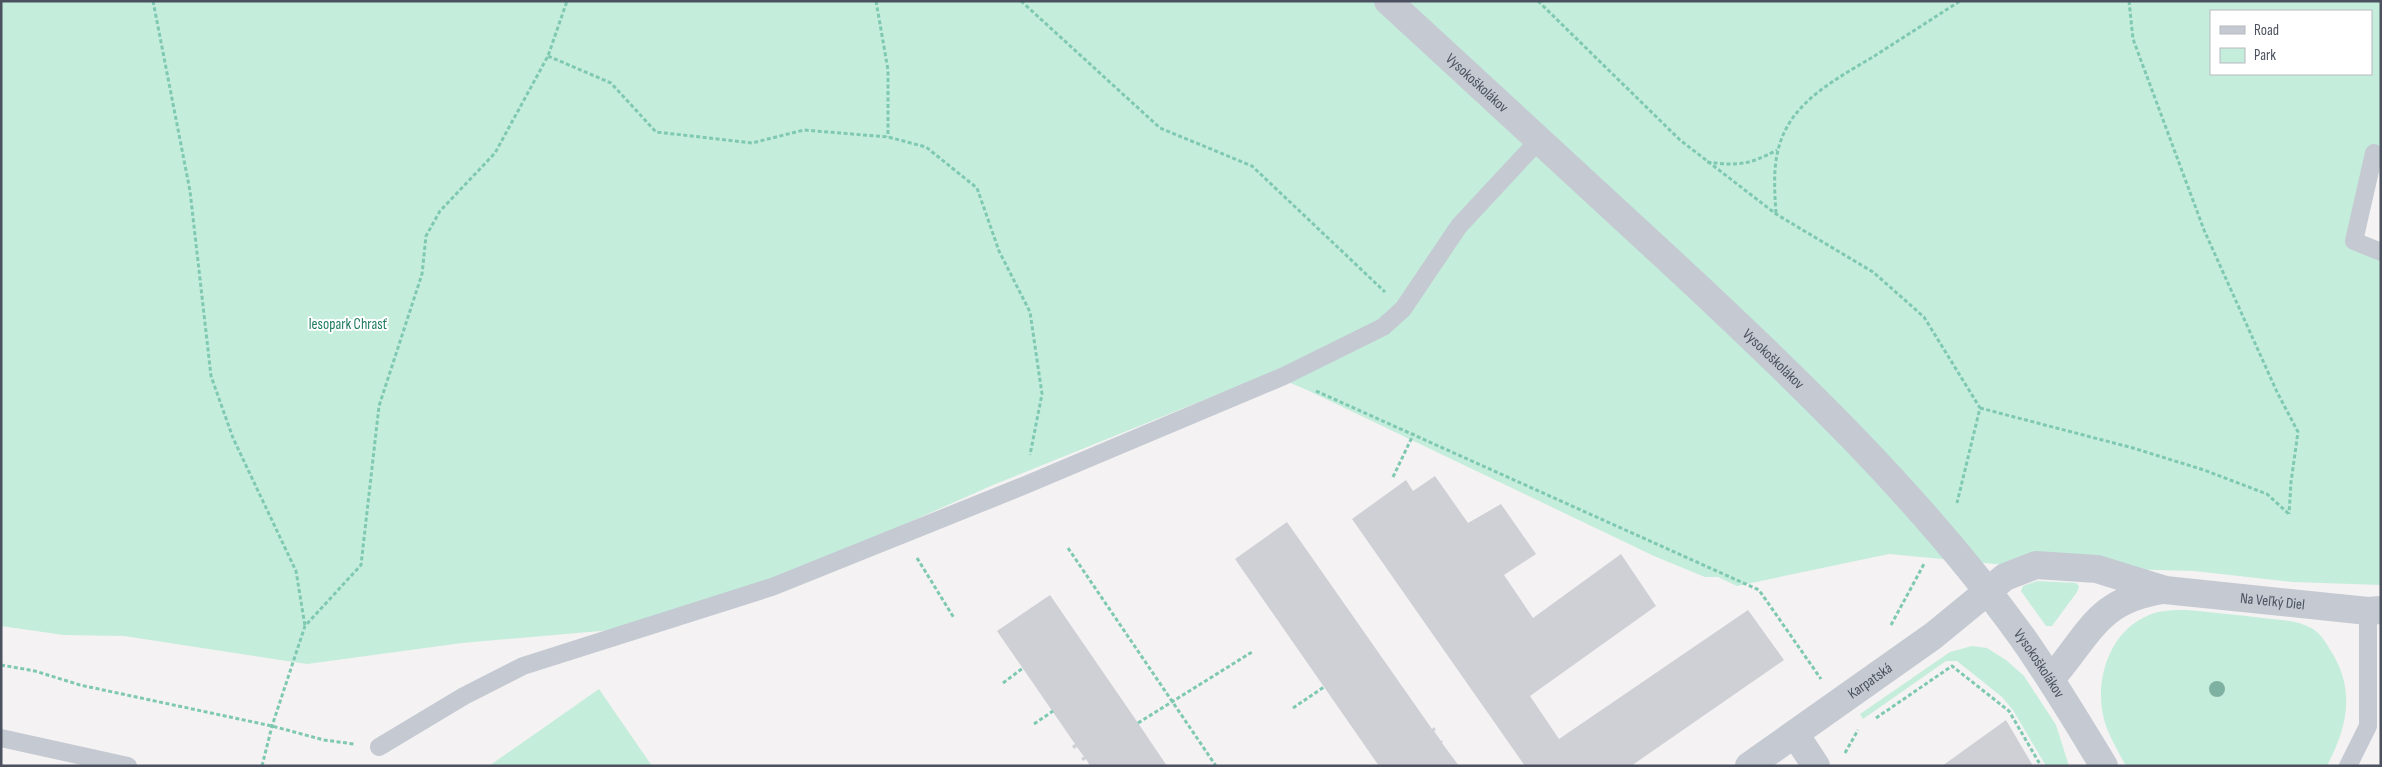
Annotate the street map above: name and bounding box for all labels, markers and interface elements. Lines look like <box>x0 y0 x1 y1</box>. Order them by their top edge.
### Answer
legend <box>2210 10 2372 75</box>
text: Road <box>2254 21 2279 40</box>
text: Park <box>2254 46 2276 65</box>
street label: Vysokoškolákov <box>1441 50 1513 117</box>
park label: lesopark Chrasť <box>309 315 388 334</box>
street label: Vysokoškolákov <box>1738 325 1808 394</box>
street label: Na Veľký Diel <box>2239 589 2306 614</box>
street label: Vysokoškolákov <box>2009 625 2069 702</box>
street label: Karpatská <box>1844 659 1896 703</box>

